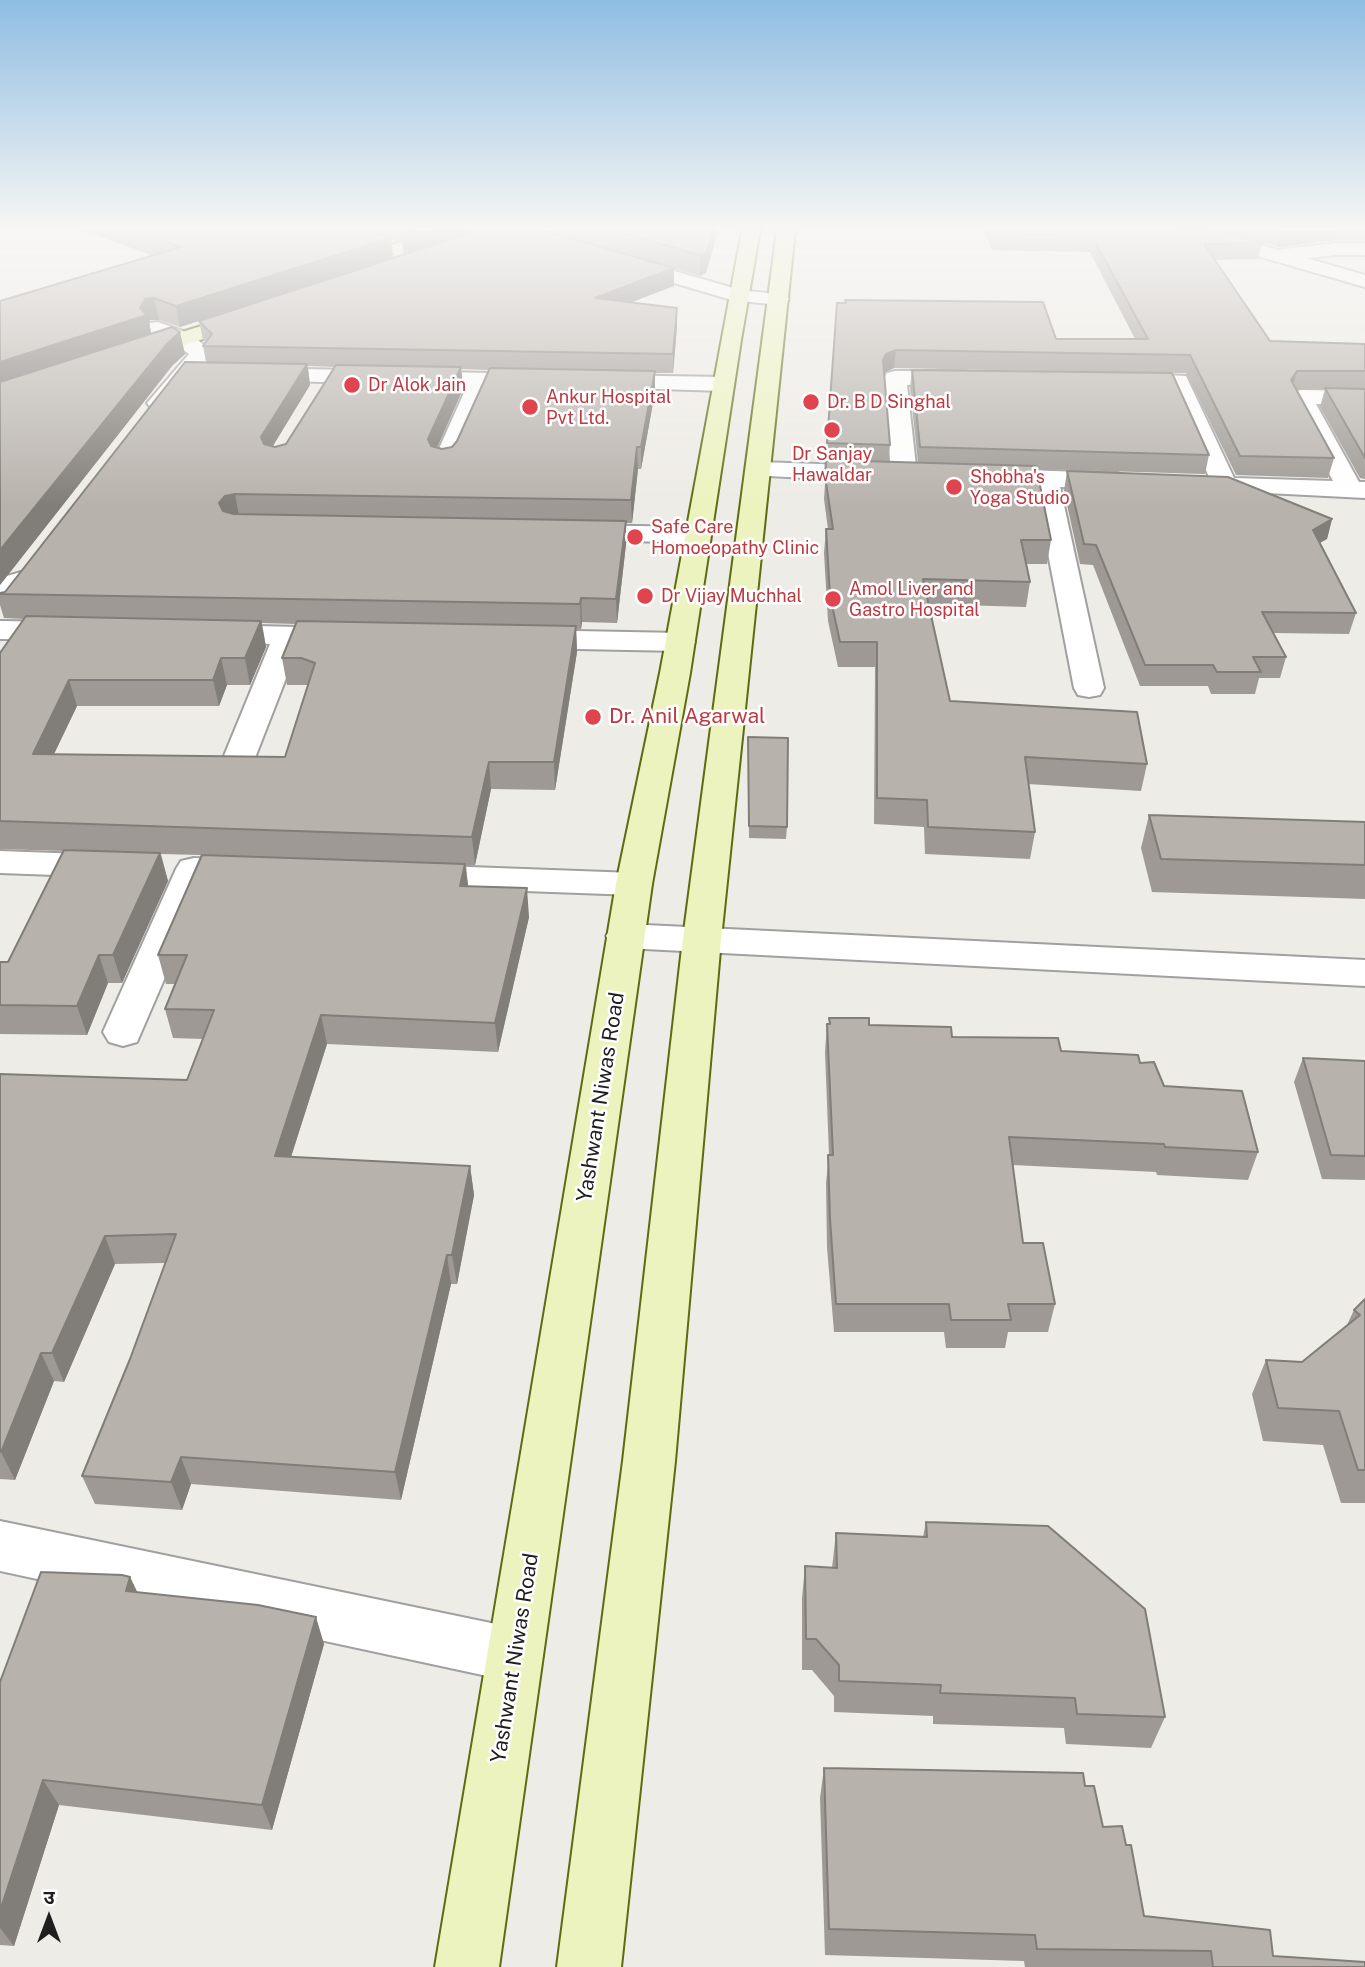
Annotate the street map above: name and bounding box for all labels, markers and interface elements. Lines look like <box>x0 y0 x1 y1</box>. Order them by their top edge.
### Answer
place label: Dr Alok Jain <box>368 374 466 396</box>
marker: Dr Alok Jain <box>342 375 362 395</box>
place label: Ankur Hospital Pvt Ltd. <box>546 386 671 428</box>
place label: Dr. B D Singhal <box>827 391 951 413</box>
marker: Dr. B D Singhal <box>801 392 821 412</box>
marker: Ankur Hospital Pvt Ltd. <box>520 397 540 417</box>
marker: Dr Sanjay Hawaldar <box>822 420 842 440</box>
place label: Dr Sanjay Hawaldar <box>792 443 872 486</box>
place label: Shobha's Yoga Studio <box>970 466 1070 508</box>
marker: Shobha's Yoga Studio <box>944 477 964 497</box>
place label: Safe Care Homoeopathy Clinic <box>651 516 819 558</box>
marker: Safe Care Homoeopathy Clinic <box>625 527 645 547</box>
place label: Amol Liver and Gastro Hospital <box>849 578 980 620</box>
place label: Dr Vijay Muchhal <box>661 585 802 607</box>
marker: Dr Vijay Muchhal <box>635 586 655 606</box>
marker: Amol Liver and Gastro Hospital <box>823 589 843 609</box>
place label: Dr. Anil Agarwal <box>609 704 765 730</box>
marker: Dr. Anil Agarwal <box>583 707 603 727</box>
street label: Yashwant Niwas Road <box>572 990 630 1204</box>
street label: Yashwant Niwas Road <box>486 1551 544 1765</box>
north arrow <box>14 1883 84 1953</box>
text: उ <box>43 1886 55 1908</box>

